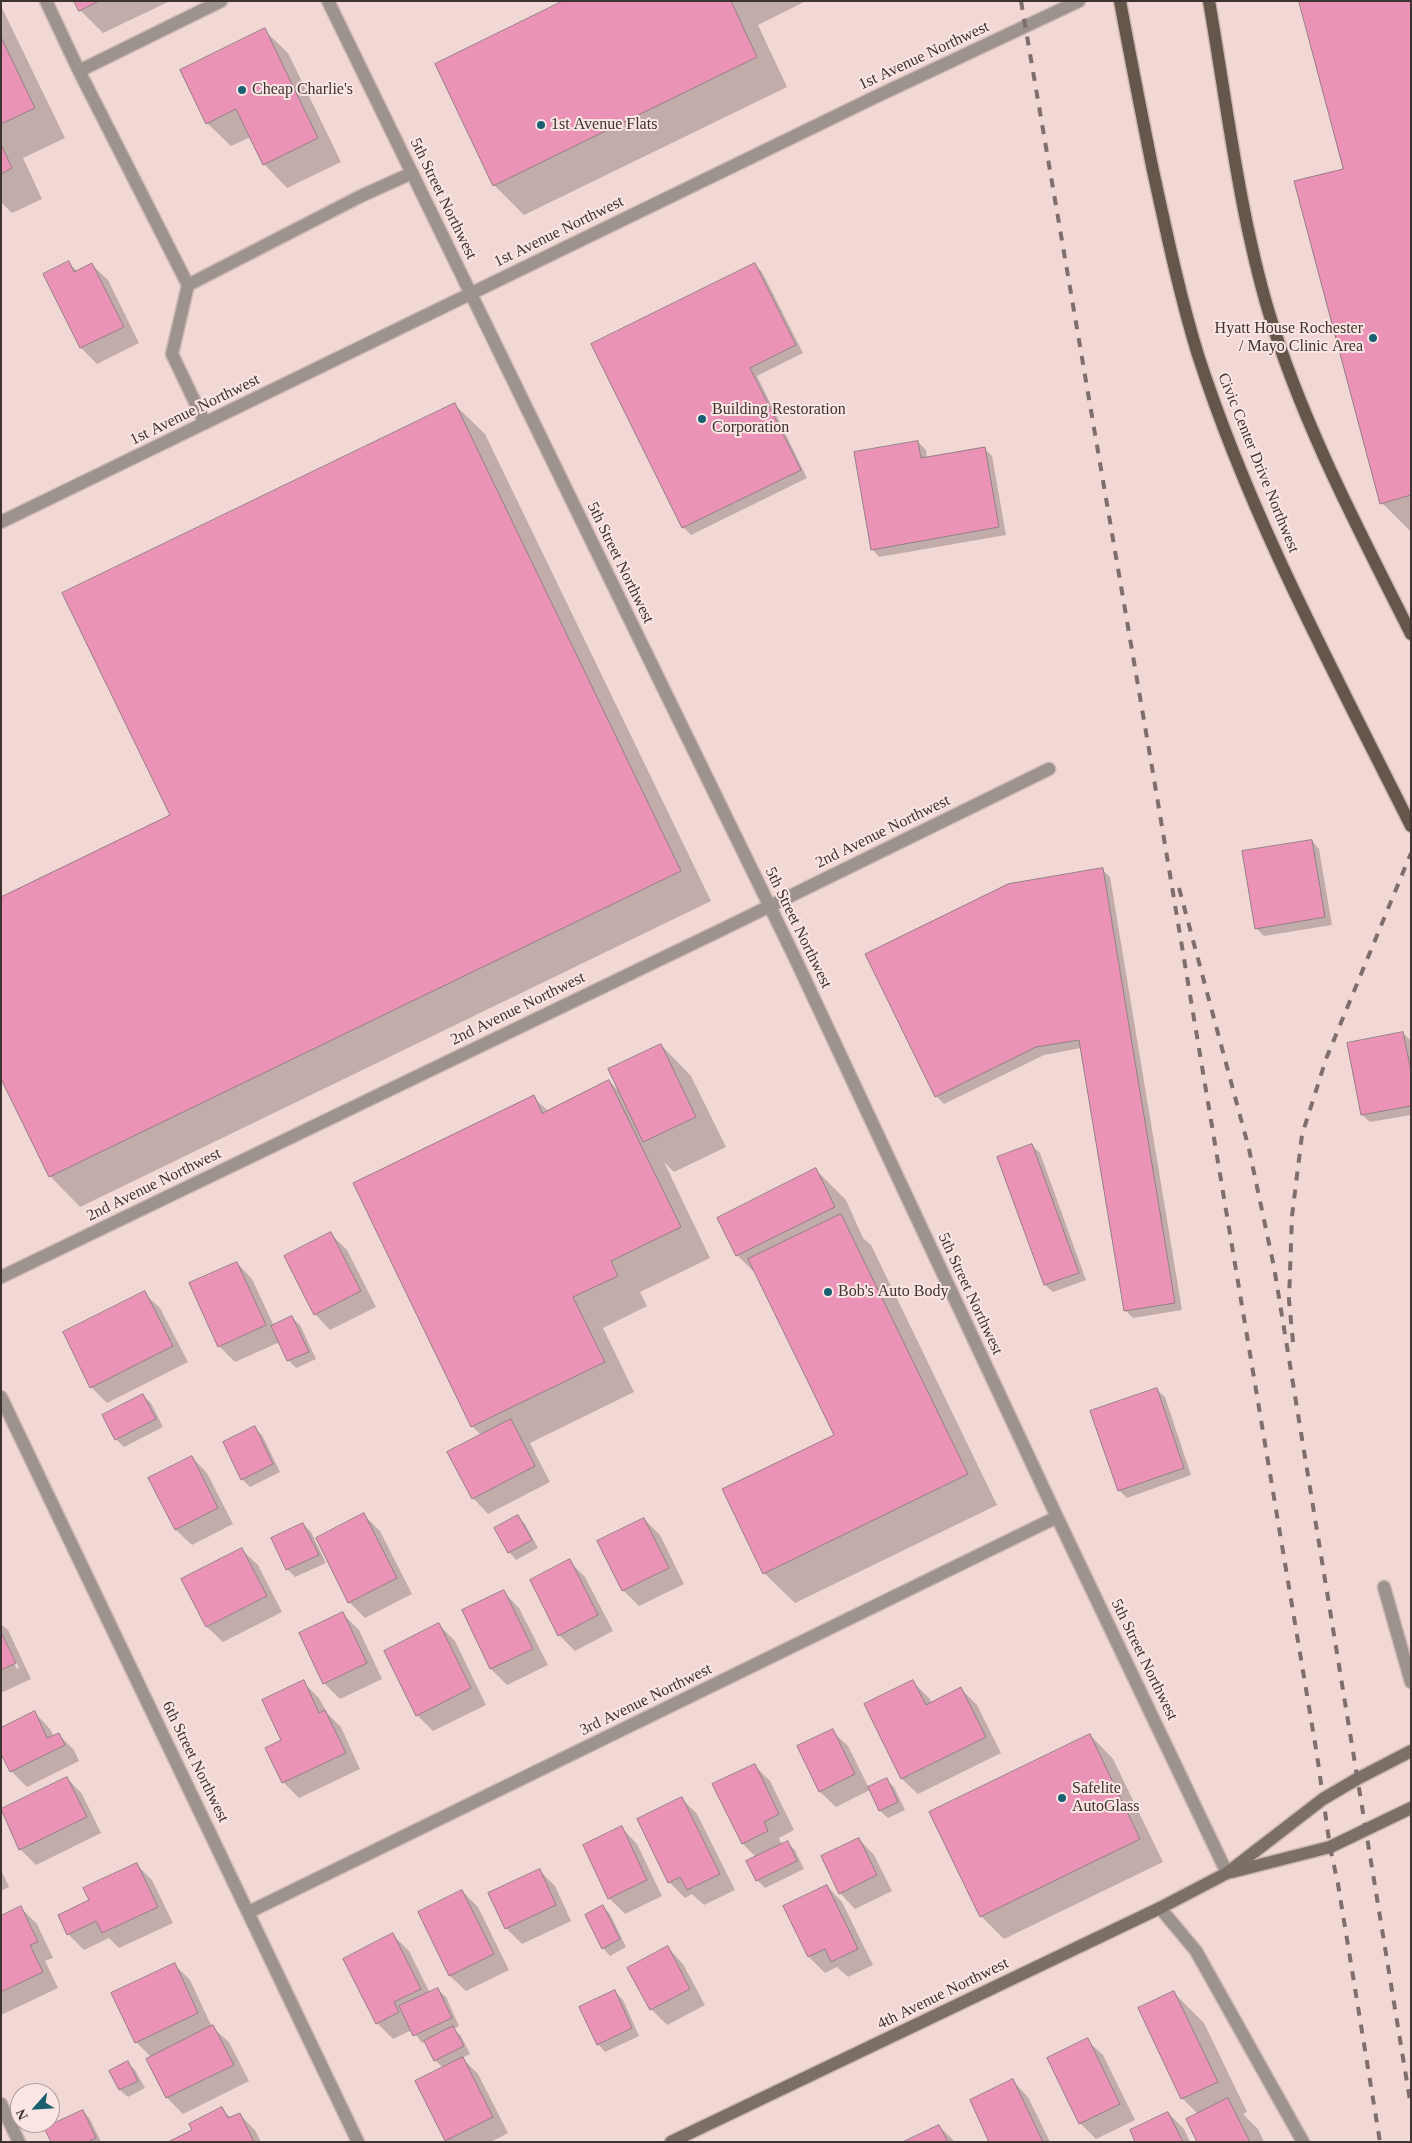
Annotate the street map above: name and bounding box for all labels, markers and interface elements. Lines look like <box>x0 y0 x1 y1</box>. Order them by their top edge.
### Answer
street label: 1st Avenue Northwest <box>856 17 992 95</box>
place label: Cheap Charlie's <box>252 80 353 100</box>
marker: Cheap Charlie's <box>236 84 248 96</box>
place label: 1st Avenue Flats <box>551 115 657 135</box>
marker: 1st Avenue Flats <box>535 119 547 131</box>
street label: 5th Street Northwest <box>405 135 481 263</box>
street label: 1st Avenue Northwest <box>491 192 627 272</box>
place label: Hyatt House Rochester / Mayo Clinic Area <box>1215 319 1363 357</box>
marker: Hyatt House Rochester / Mayo Clinic Area <box>1367 332 1379 344</box>
street label: 1st Avenue Northwest <box>127 370 263 450</box>
street label: Civic Center Drive Northwest <box>1213 370 1303 556</box>
place label: Building Restoration Corporation <box>712 400 846 438</box>
marker: Building Restoration Corporation <box>696 413 708 425</box>
street label: 5th Street Northwest <box>582 499 658 627</box>
street label: 2nd Avenue Northwest <box>813 791 953 873</box>
street label: 5th Street Northwest <box>760 864 836 992</box>
street label: 2nd Avenue Northwest <box>448 968 588 1050</box>
street label: 2nd Avenue Northwest <box>84 1144 224 1226</box>
street label: 5th Street Northwest <box>933 1230 1007 1358</box>
place label: Bob's Auto Body <box>838 1282 948 1302</box>
marker: Bob's Auto Body <box>822 1286 834 1298</box>
street label: 5th Street Northwest <box>1106 1596 1182 1724</box>
street label: 3rd Avenue Northwest <box>577 1660 715 1740</box>
street label: 6th Street Northwest <box>157 1698 233 1826</box>
place label: Safelite AutoGlass <box>1072 1779 1140 1817</box>
marker: Safelite AutoGlass <box>1056 1792 1068 1804</box>
street label: 4th Avenue Northwest <box>874 1954 1012 2034</box>
north arrow <box>10 2083 60 2133</box>
text: N <box>13 2107 31 2122</box>

